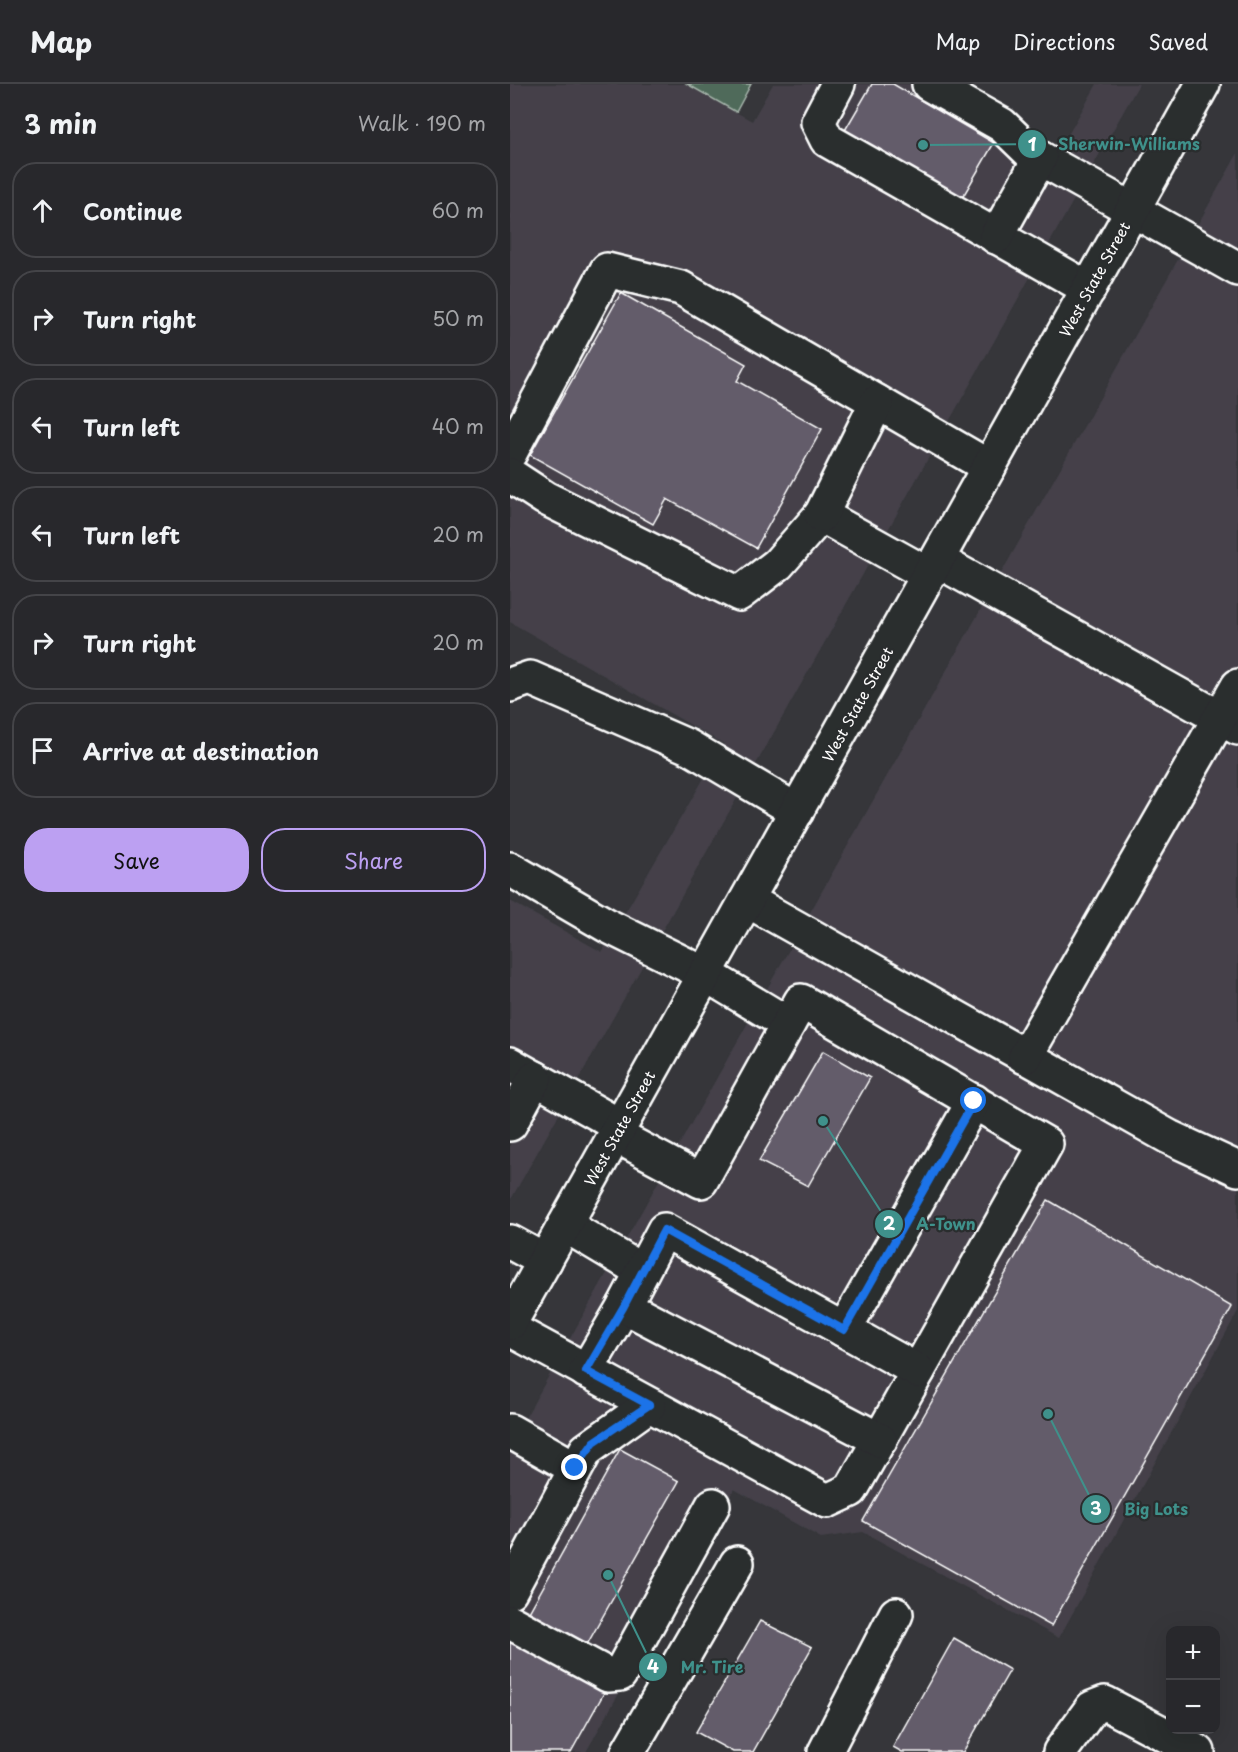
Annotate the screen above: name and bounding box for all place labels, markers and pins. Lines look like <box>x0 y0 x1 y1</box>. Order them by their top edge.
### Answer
callout: Sherwin-Williams <box>1017 127 1212 161</box>
callout: A-Town <box>874 1207 988 1241</box>
callout: Big Lots <box>1081 1492 1200 1526</box>
callout: Mr. Tire <box>638 1650 756 1684</box>

